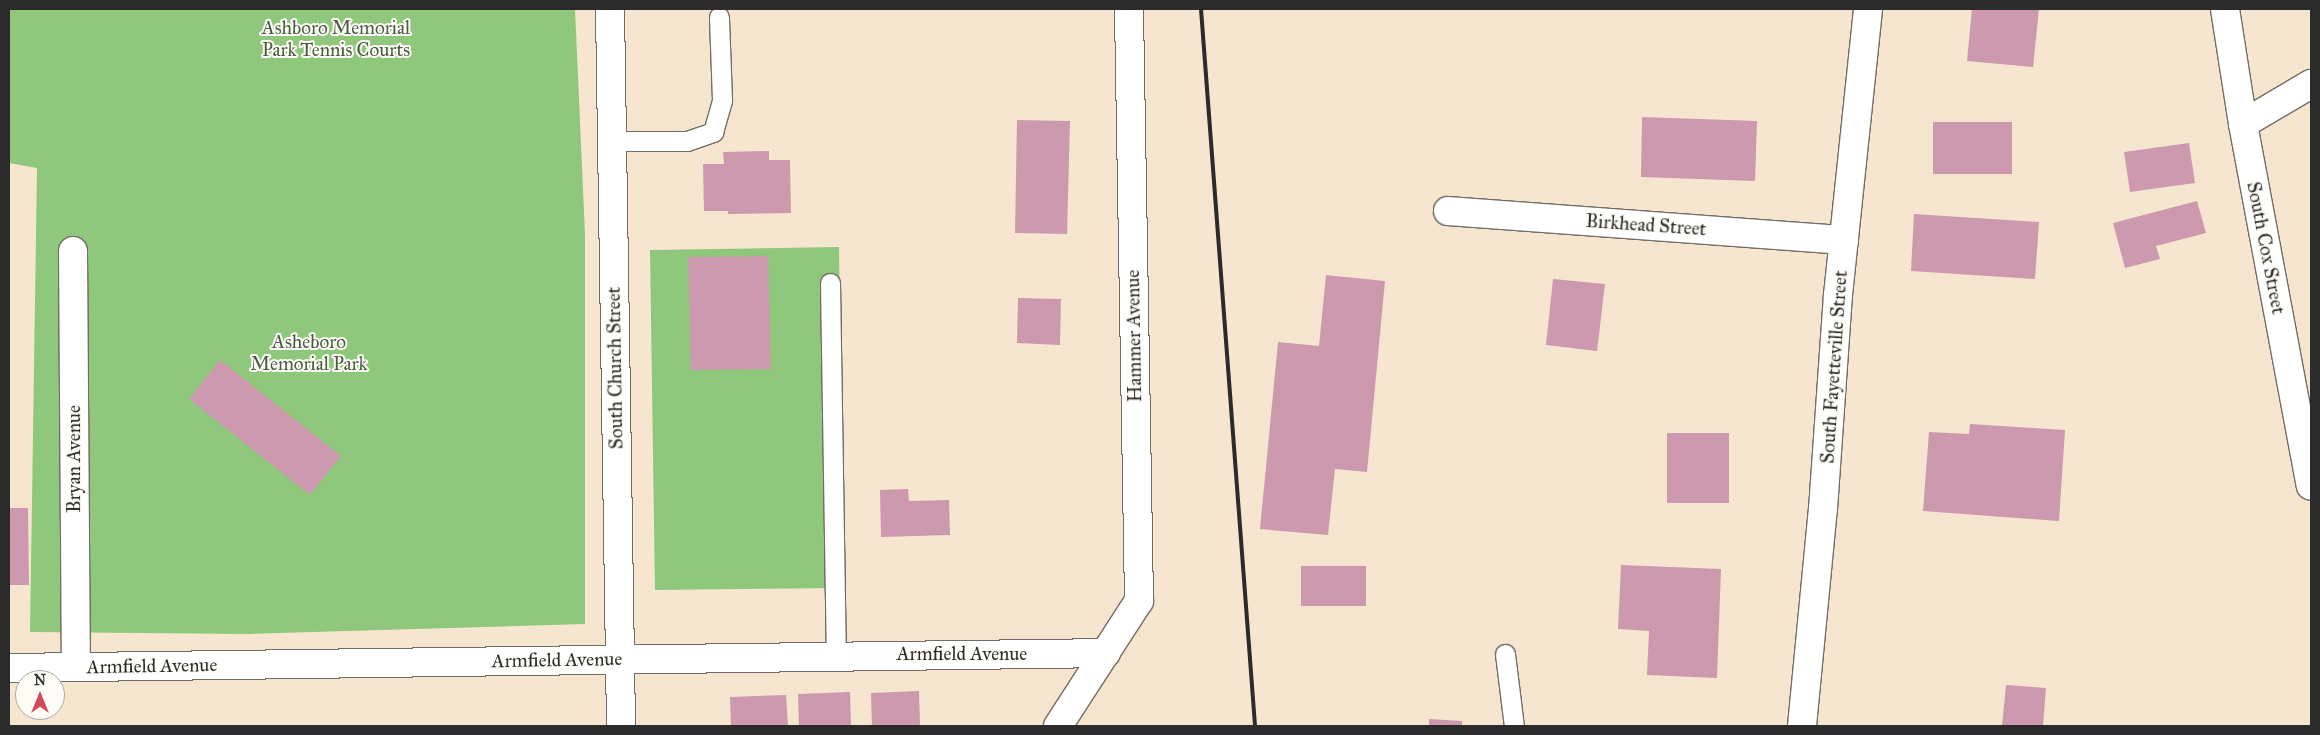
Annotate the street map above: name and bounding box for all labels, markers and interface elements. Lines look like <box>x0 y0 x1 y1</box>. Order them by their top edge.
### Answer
park label: Ashboro Memorial Park Tennis Courts <box>262 17 410 61</box>
street label: South Cox Street <box>2242 180 2290 316</box>
street label: Birkhead Street <box>1585 209 1707 241</box>
street label: Hammer Avenue <box>1121 270 1147 402</box>
street label: South Fayetteville Street <box>1816 270 1852 464</box>
street label: South Church Street <box>602 287 628 449</box>
park label: Asheboro Memorial Park <box>251 331 367 375</box>
street label: Bryan Avenue <box>63 405 85 513</box>
street label: Armfield Avenue <box>897 643 1027 665</box>
street label: Armfield Avenue <box>492 647 622 673</box>
street label: Armfield Avenue <box>87 653 217 679</box>
north arrow <box>15 670 65 720</box>
text: N <box>34 672 46 689</box>

